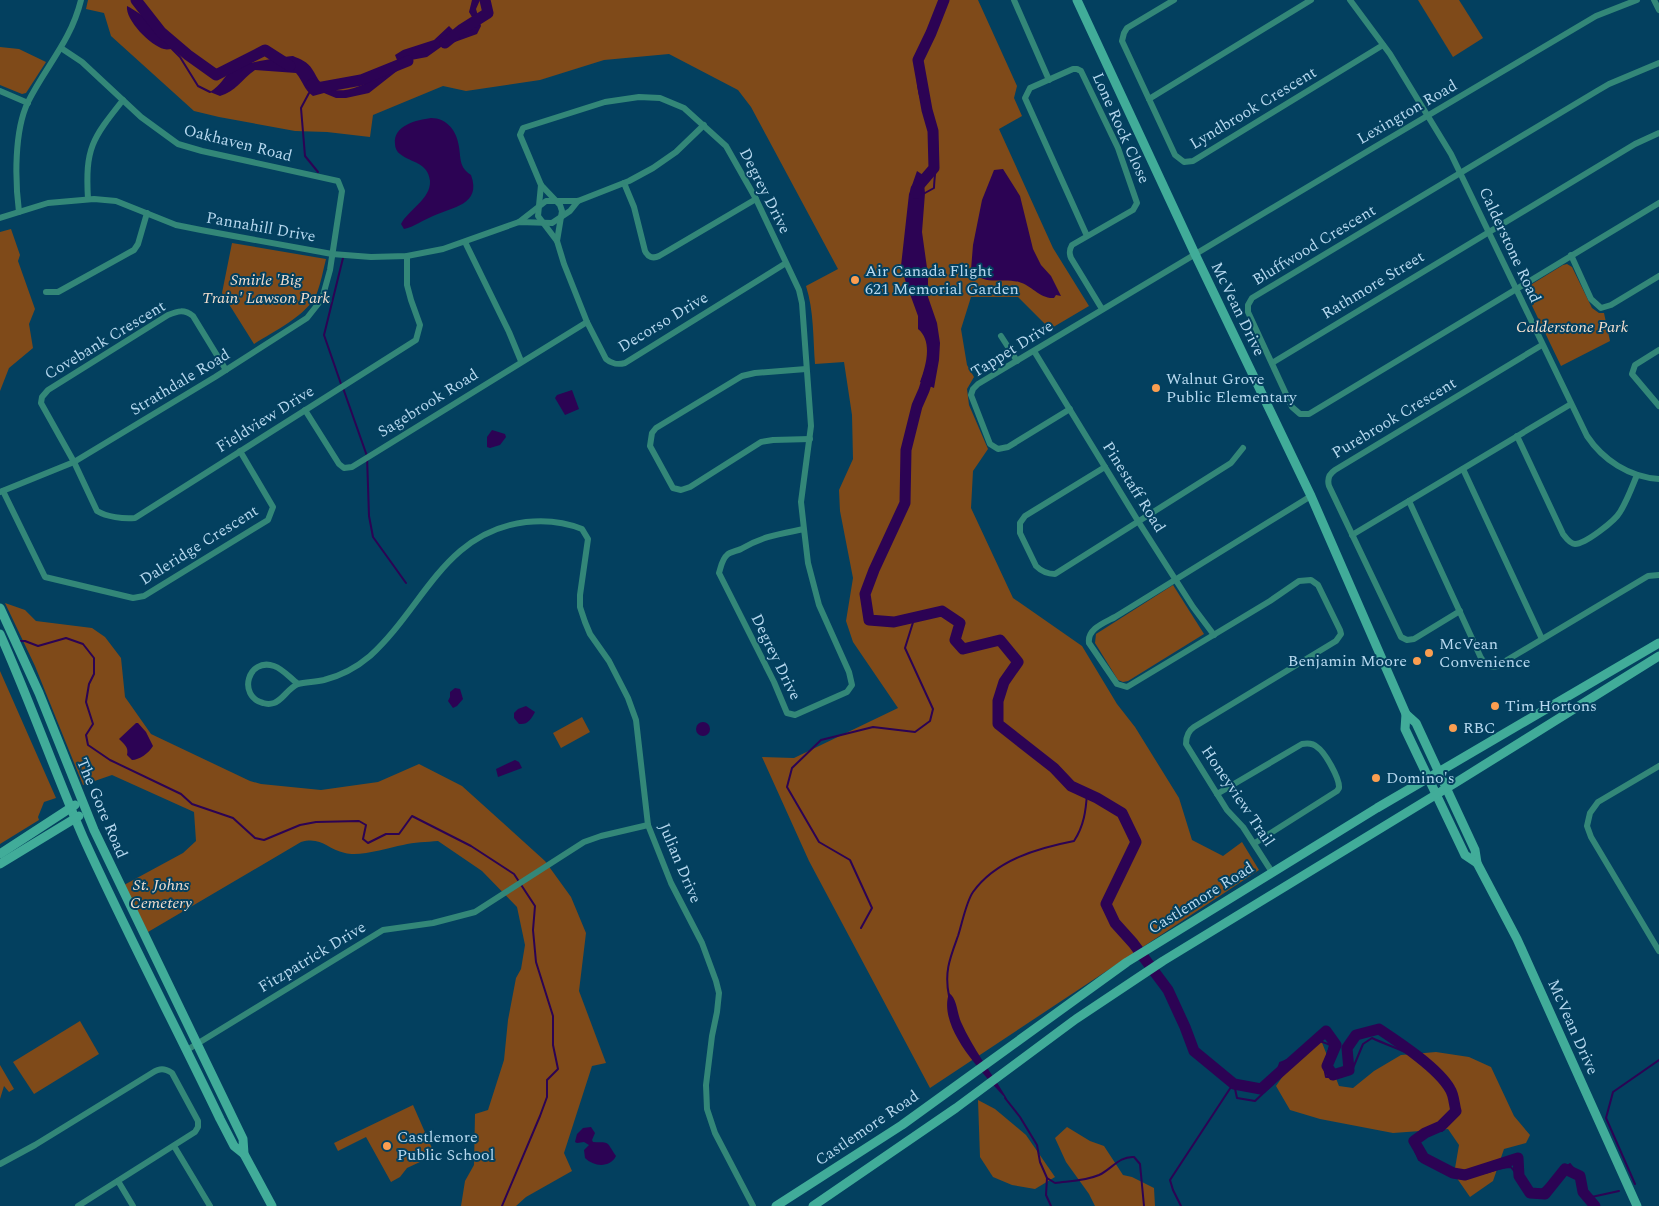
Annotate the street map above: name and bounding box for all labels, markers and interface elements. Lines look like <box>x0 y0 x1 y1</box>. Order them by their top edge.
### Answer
street label: Lyndbrook Crescent <box>1185 60 1321 155</box>
street label: Lone Rock Close <box>1086 69 1156 187</box>
street label: Lexington Road <box>1352 74 1462 150</box>
street label: Oakhaven Road <box>181 118 295 168</box>
street label: Degrey Drive <box>733 144 797 238</box>
street label: Calderstone Road <box>1473 183 1547 307</box>
street label: Bluffwood Crescent <box>1248 198 1381 291</box>
street label: Pannahill Drive <box>204 206 318 248</box>
street label: Rathmore Street <box>1317 245 1429 325</box>
street label: McVean Drive <box>1205 258 1271 360</box>
place label: Air Canada Flight 621 Memorial Garden <box>865 259 1019 301</box>
park label: Smirle 'Big Train' Lawson Park <box>202 268 331 310</box>
marker: Air Canada Flight 621 Memorial Garden <box>849 274 861 286</box>
street label: Decorso Drive <box>613 286 713 358</box>
street label: Covebank Crescent <box>40 294 171 386</box>
street label: Tappet Drive <box>966 314 1058 384</box>
park label: Calderstone Park <box>1516 315 1629 339</box>
street label: Strathdale Road <box>125 343 235 421</box>
street label: Sagebrook Road <box>373 362 483 444</box>
place label: Walnut Grove Public Elementary <box>1166 367 1298 409</box>
street label: Purebrook Crescent <box>1327 371 1461 465</box>
street label: Fieldview Drive <box>211 379 319 459</box>
marker: Walnut Grove Public Elementary <box>1150 382 1162 394</box>
street label: Pinestaff Road <box>1096 437 1172 537</box>
street label: Daleridge Crescent <box>135 499 263 591</box>
street label: Degrey Drive <box>745 610 807 704</box>
place label: McVean Convenience <box>1439 632 1531 674</box>
marker: McVean Convenience <box>1423 647 1435 659</box>
place label: Benjamin Moore <box>1288 649 1407 673</box>
marker: Benjamin Moore <box>1411 655 1423 667</box>
place label: Tim Hortons <box>1505 694 1597 718</box>
marker: Tim Hortons <box>1489 700 1501 712</box>
place label: RBC <box>1463 716 1496 740</box>
marker: RBC <box>1447 722 1459 734</box>
street label: Honeyview Trail <box>1195 741 1281 851</box>
street label: The Gore Road <box>70 754 134 862</box>
place label: Domino's <box>1386 766 1455 790</box>
marker: Domino's <box>1370 772 1382 784</box>
street label: Julian Drive <box>652 819 708 907</box>
street label: Castlemore Road <box>1143 856 1259 940</box>
park label: St. Johns Cemetery <box>130 873 192 915</box>
street label: Fitzpatrick Drive <box>254 915 370 999</box>
street label: McVean Drive <box>1541 975 1605 1079</box>
street label: Castlemore Road <box>810 1084 924 1172</box>
place label: Castlemore Public School <box>397 1125 494 1167</box>
marker: Castlemore Public School <box>381 1140 393 1152</box>

